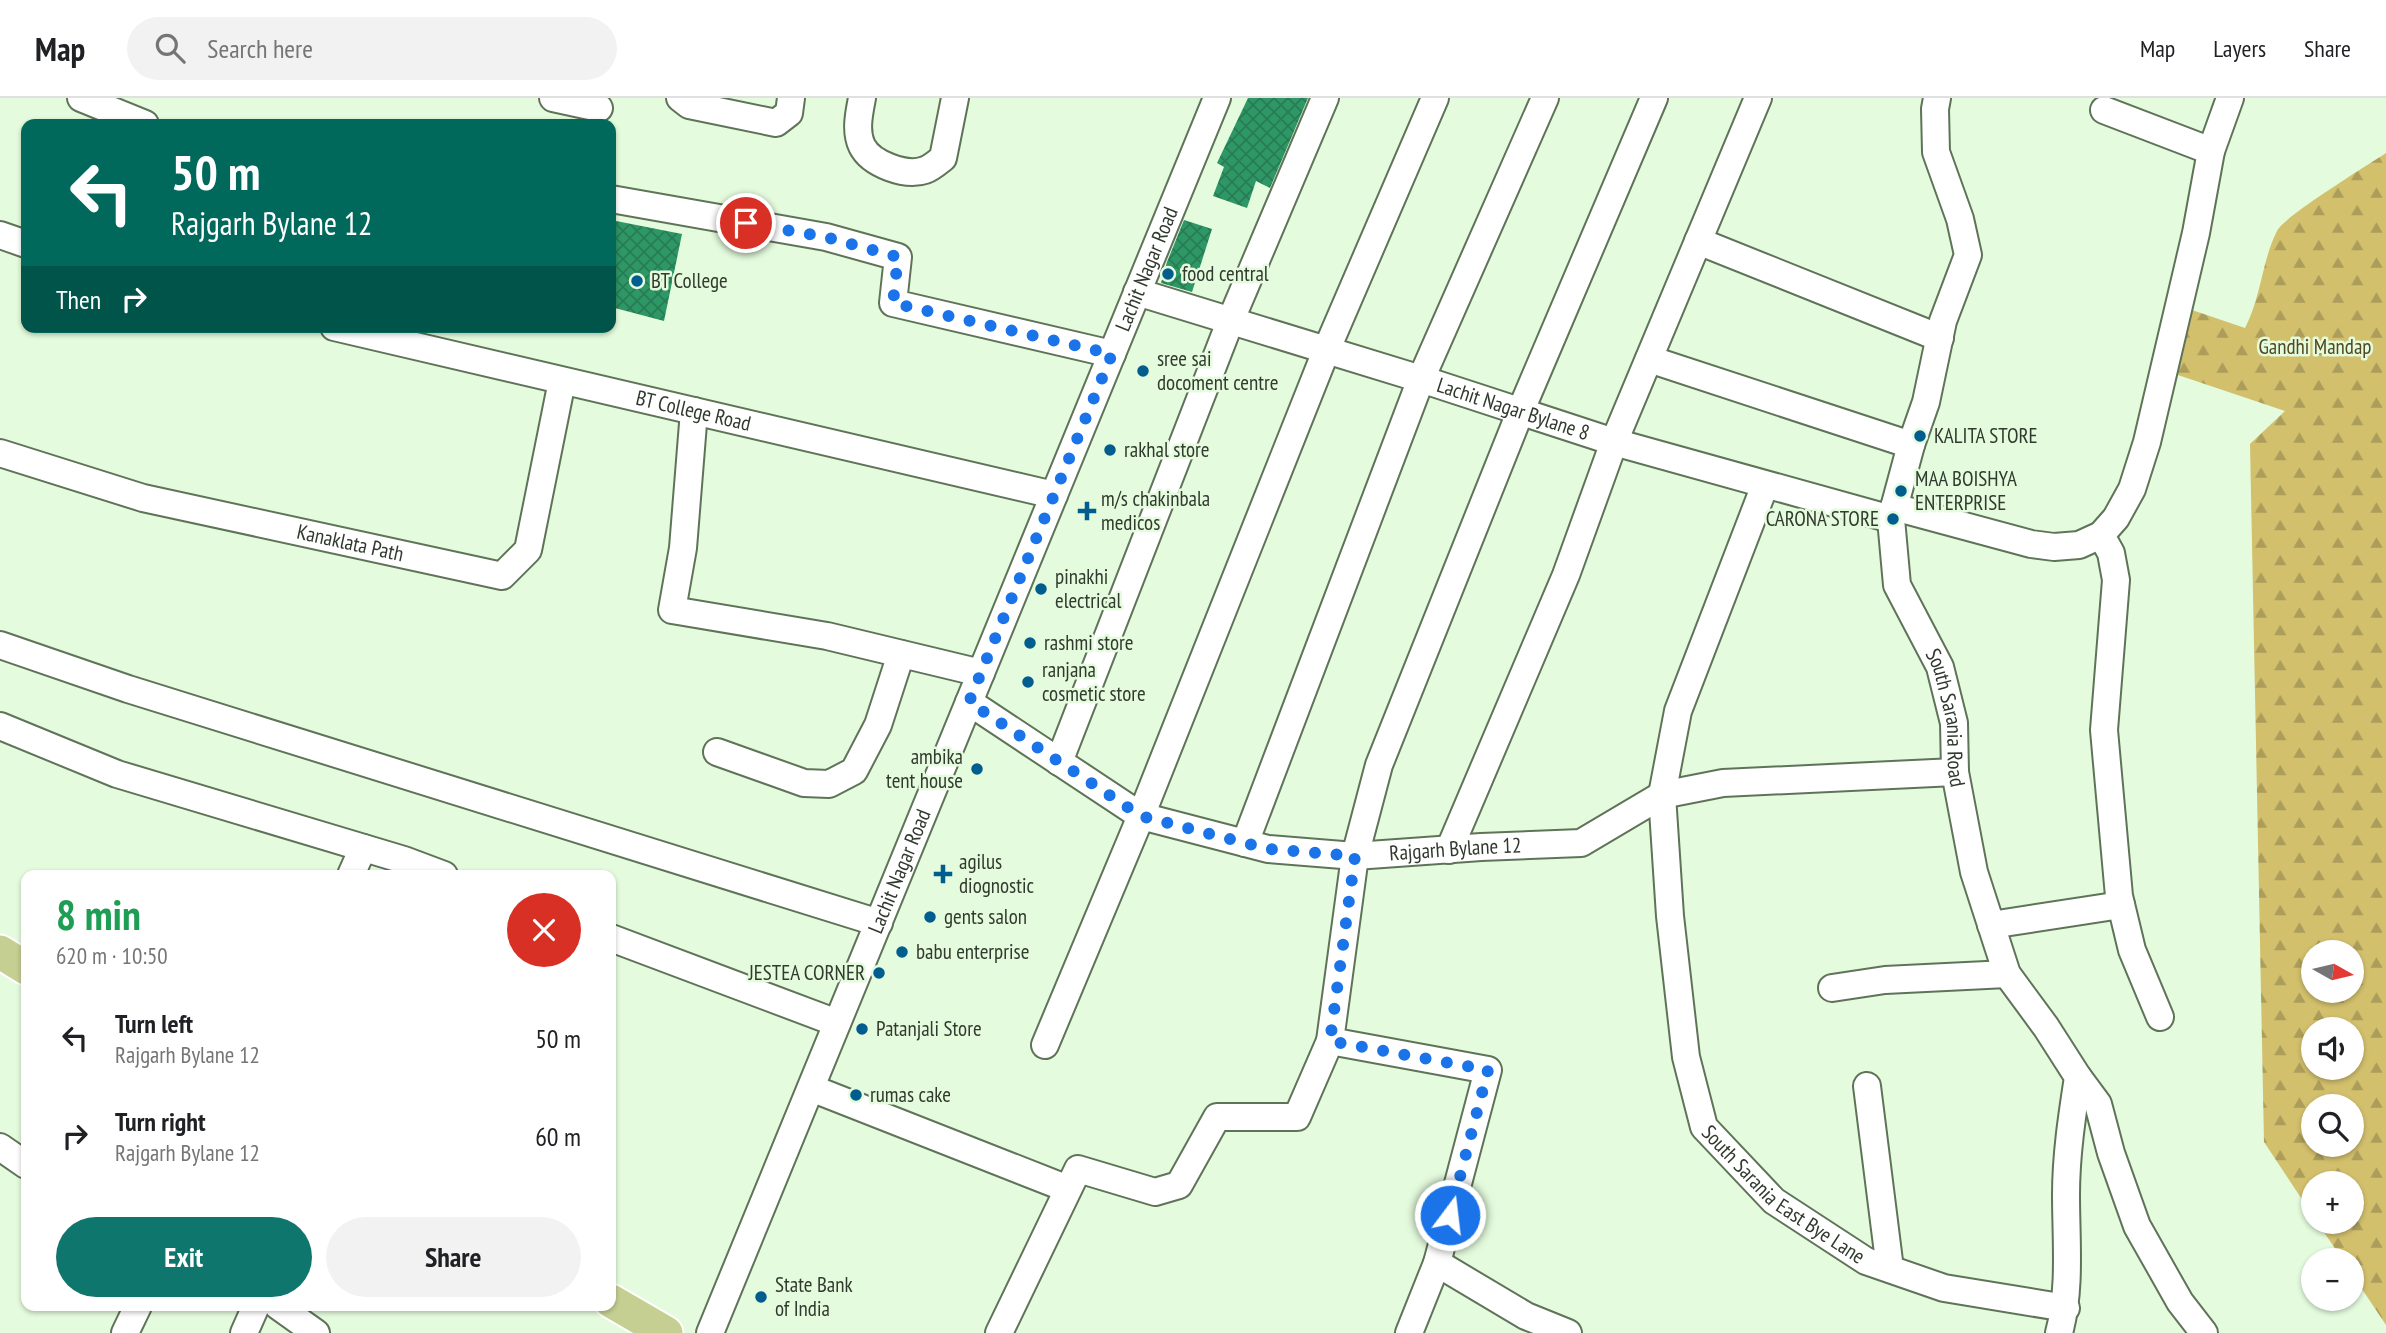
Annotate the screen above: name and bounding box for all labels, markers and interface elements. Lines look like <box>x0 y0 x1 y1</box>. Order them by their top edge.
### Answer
search box <box>127 17 617 80</box>
text: Map <box>35 27 85 70</box>
icon: search <box>151 29 189 67</box>
text: Search here <box>207 32 313 65</box>
text: Map <box>2140 33 2175 64</box>
text: Layers <box>2213 33 2266 64</box>
text: Share <box>2304 33 2351 64</box>
text: 50 m <box>171 140 260 204</box>
icon: left <box>56 147 147 238</box>
pin <box>716 193 776 253</box>
text: Rajgarh Bylane 12 <box>171 202 373 244</box>
street label: Lachit Nagar Road <box>1109 203 1184 335</box>
icon: arrive <box>727 204 765 242</box>
place label: food central <box>1182 260 1269 287</box>
marker: food central <box>1160 266 1176 282</box>
place label: BT College <box>651 267 728 294</box>
marker: BT College <box>629 273 645 289</box>
icon: right <box>115 280 153 318</box>
text: Then <box>56 283 101 316</box>
park label: Gandhi Mandap <box>2259 333 2371 360</box>
place label: sree sai docoment centre <box>1157 345 1278 396</box>
marker: sree sai docoment centre <box>1135 363 1151 379</box>
street label: Lachit Nagar Bylane 8 <box>1434 371 1593 446</box>
street label: BT College Road <box>633 384 754 437</box>
place label: KALITA STORE <box>1934 422 2038 449</box>
marker: KALITA STORE <box>1912 428 1928 444</box>
place label: rakhal store <box>1124 436 1210 463</box>
marker: rakhal store <box>1102 442 1118 458</box>
place label: MAA BOISHYA ENTERPRISE <box>1915 465 2017 516</box>
marker: MAA BOISHYA ENTERPRISE <box>1893 483 1909 499</box>
place label: m/s chakinbala medicos <box>1101 485 1210 536</box>
marker: m/s chakinbala medicos <box>1079 503 1095 519</box>
place label: CARONA STORE <box>1766 505 1879 532</box>
marker: CARONA STORE <box>1885 511 1901 527</box>
street label: Kanaklata Path <box>295 518 406 567</box>
place label: pinakhi electrical <box>1055 563 1122 614</box>
marker: pinakhi electrical <box>1033 581 1049 597</box>
place label: rashmi store <box>1044 629 1133 656</box>
marker: rashmi store <box>1022 635 1038 651</box>
street label: South Sarania Road <box>1920 644 1972 789</box>
place label: ranjana cosmetic store <box>1042 656 1146 707</box>
marker: ranjana cosmetic store <box>1020 674 1036 690</box>
place label: ambika tent house <box>886 743 963 794</box>
marker: ambika tent house <box>969 761 985 777</box>
street label: Lachit Nagar Road <box>862 805 937 937</box>
street label: Rajgarh Bylane 12 <box>1388 831 1522 867</box>
place label: agilus diognostic <box>959 848 1035 899</box>
marker: agilus diognostic <box>933 864 953 884</box>
text: 8 min <box>56 887 141 942</box>
button: close <box>507 893 581 967</box>
place label: gents salon <box>944 903 1027 930</box>
marker: gents salon <box>922 909 938 925</box>
place label: babu enterprise <box>916 938 1029 965</box>
north arrow <box>2301 940 2364 1003</box>
map controls <box>2301 940 2364 1311</box>
text: 620 m · 10:50 <box>56 941 168 970</box>
marker: babu enterprise <box>894 944 910 960</box>
place label: JESTEA CORNER <box>748 959 865 986</box>
marker: JESTEA CORNER <box>871 965 887 981</box>
text: Turn left <box>115 1007 193 1040</box>
place label: Patanjali Store <box>876 1015 982 1042</box>
button: sound <box>2301 1017 2364 1080</box>
icon: left <box>56 1019 94 1057</box>
marker: Patanjali Store <box>854 1021 870 1037</box>
text: 50 m <box>535 1022 581 1055</box>
text: Rajgarh Bylane 12 <box>115 1040 260 1069</box>
place label: rumas cake <box>870 1081 951 1108</box>
marker: rumas cake <box>848 1087 864 1103</box>
button: search <box>2301 1094 2364 1157</box>
text: Turn right <box>115 1105 206 1138</box>
icon: right <box>56 1117 94 1155</box>
street label: South Sarania East Bye Lane <box>1696 1119 1870 1270</box>
text: 60 m <box>535 1120 581 1153</box>
text: Rajgarh Bylane 12 <box>115 1138 260 1167</box>
button: + <box>2301 1171 2364 1234</box>
position arrow <box>1413 1178 1487 1252</box>
button: Exit <box>56 1217 312 1297</box>
button: Share <box>326 1217 581 1297</box>
button: − <box>2301 1248 2364 1311</box>
place label: State Bank of India <box>775 1271 853 1322</box>
marker: State Bank of India <box>753 1289 769 1305</box>

